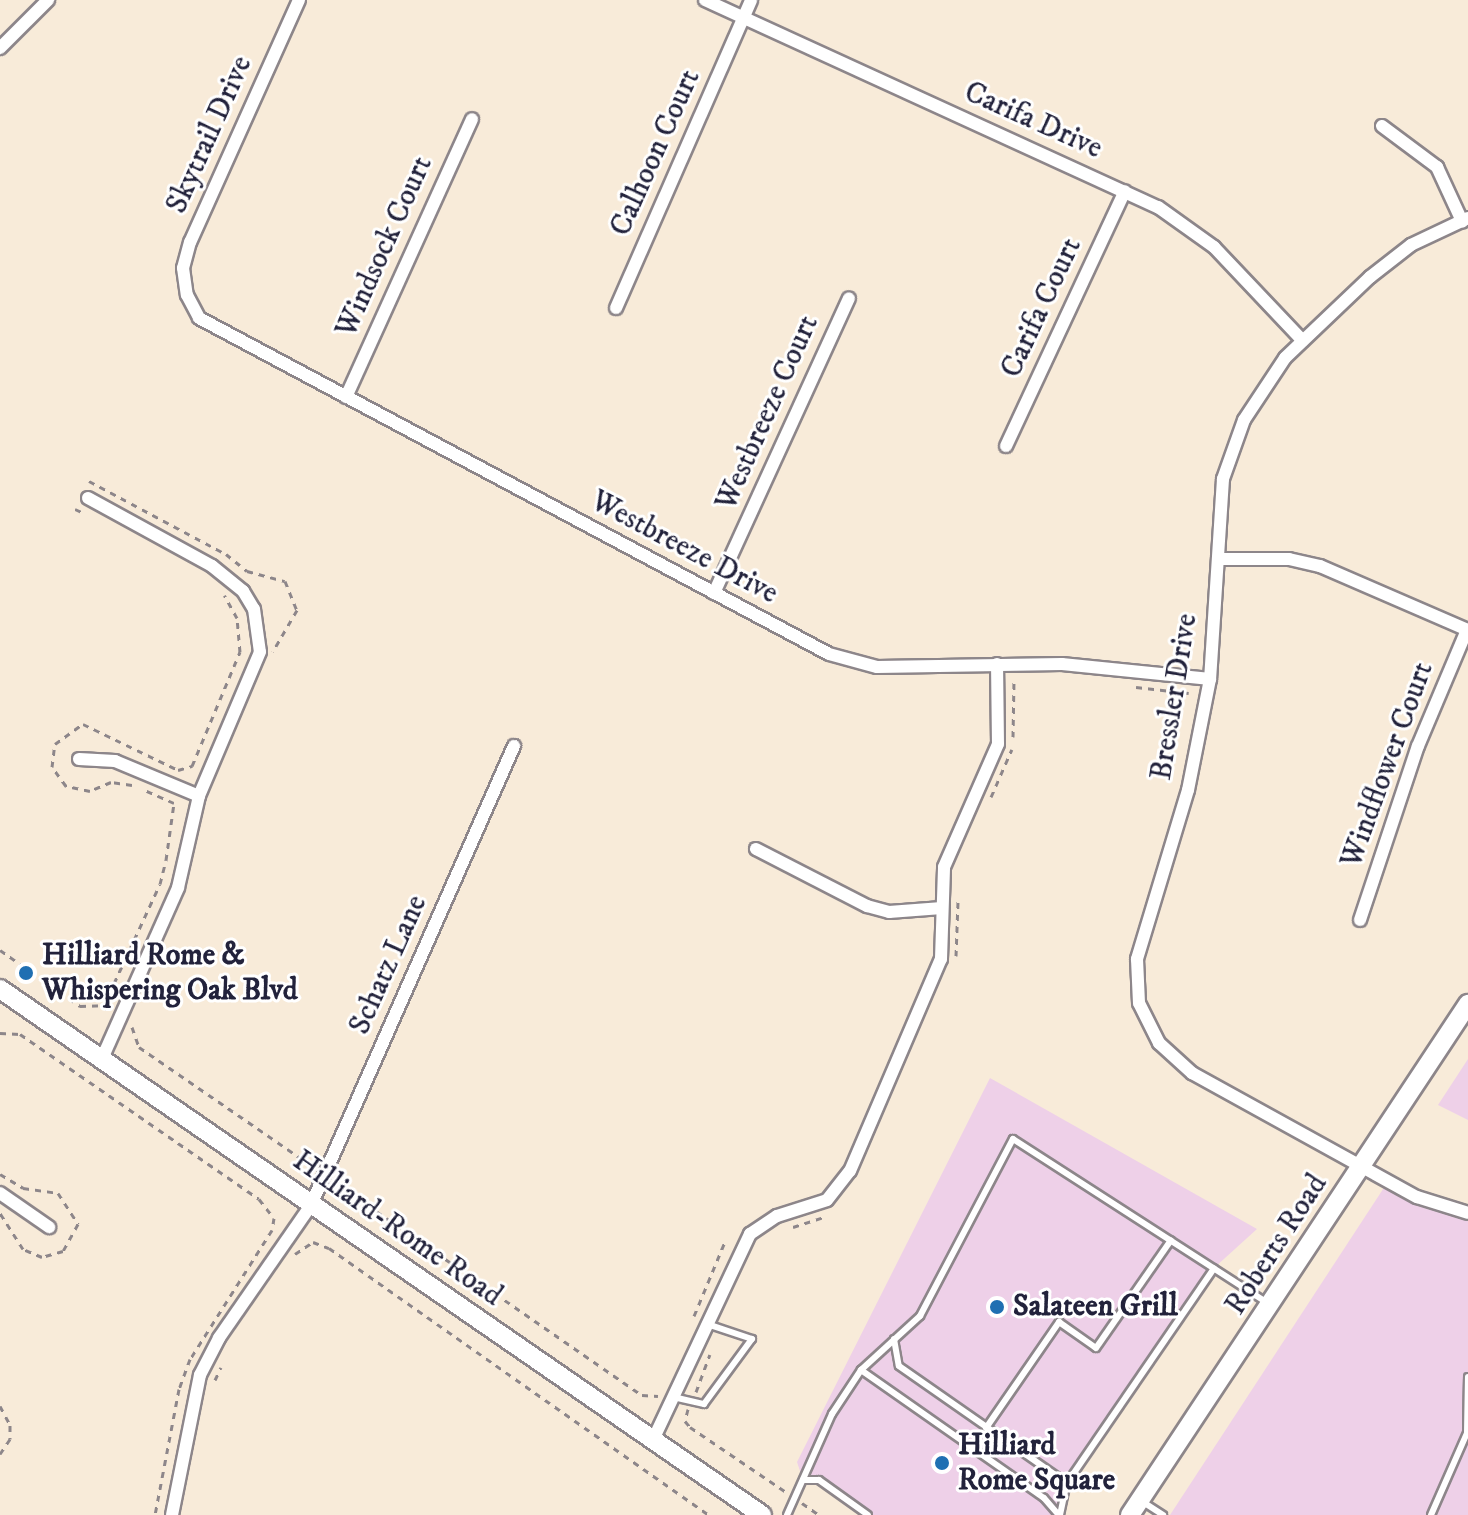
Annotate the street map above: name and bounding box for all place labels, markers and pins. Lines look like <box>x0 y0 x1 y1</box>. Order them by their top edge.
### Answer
place label: Hilliard Rome & Whispering Oak Blvd <box>42 938 298 1008</box>
marker: Hilliard Rome & Whispering Oak Blvd <box>17 964 35 982</box>
place label: Salateen Grill <box>1013 1289 1178 1325</box>
marker: Salateen Grill <box>988 1298 1006 1316</box>
place label: Hilliard Rome Square <box>958 1428 1115 1498</box>
marker: Hilliard Rome Square <box>933 1454 951 1472</box>

